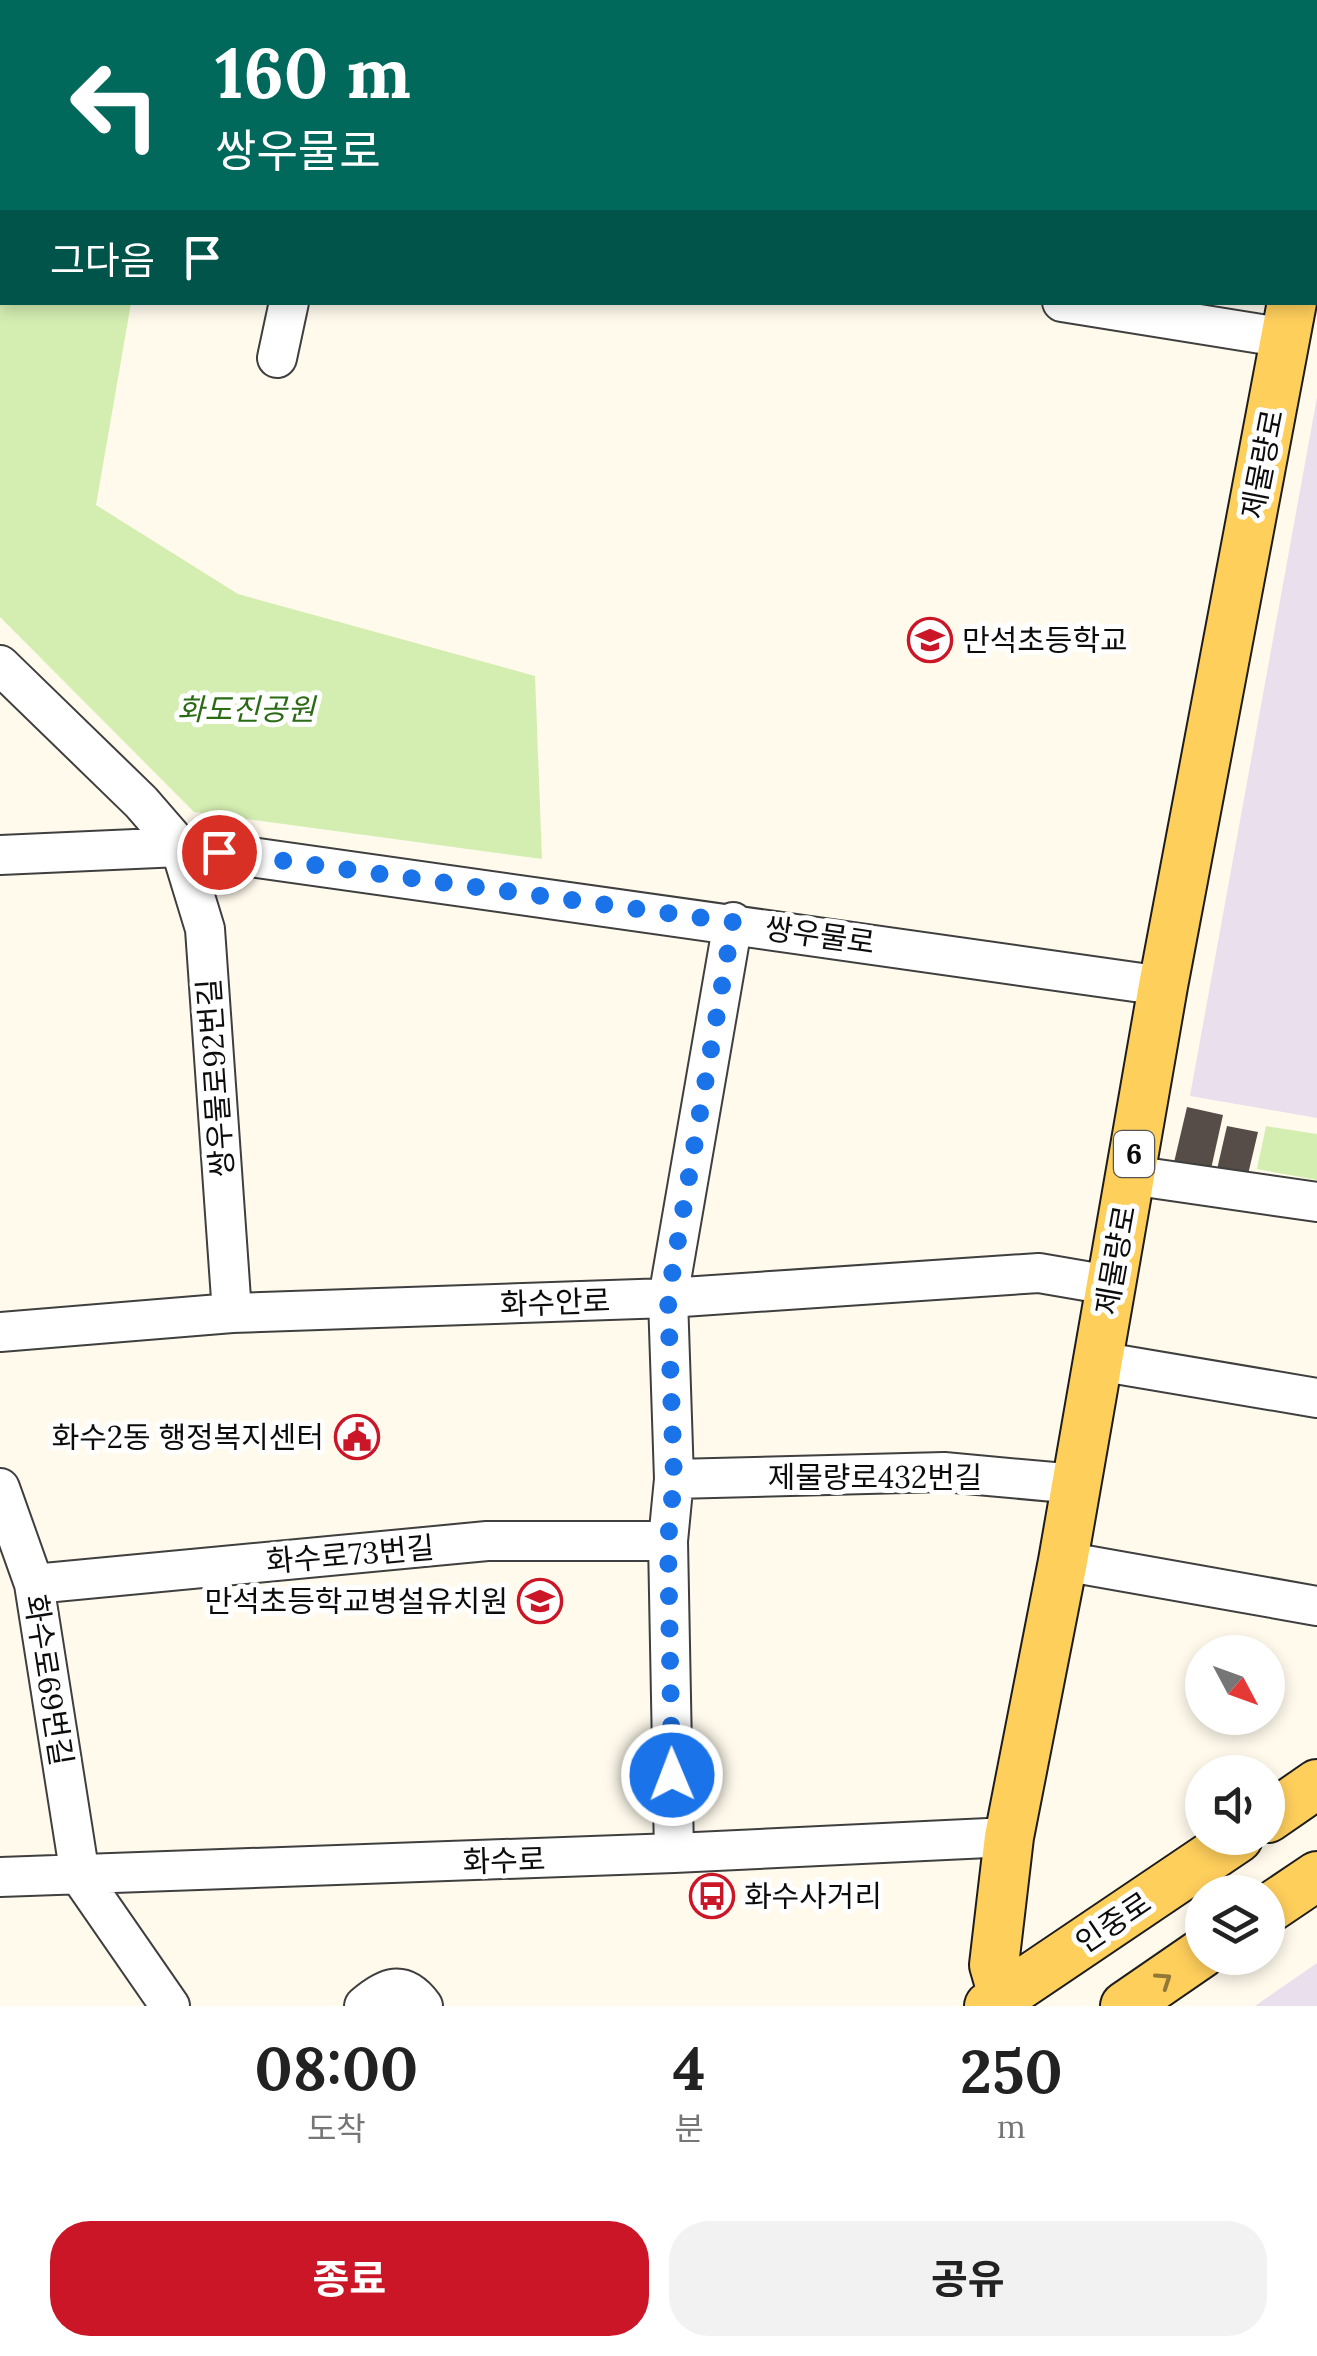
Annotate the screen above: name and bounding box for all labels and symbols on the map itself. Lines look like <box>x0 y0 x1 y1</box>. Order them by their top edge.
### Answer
street label: 제물량로 <box>1233 406 1291 522</box>
school or university icon: 만석초등학교 <box>907 617 953 663</box>
place label: 만석초등학교 <box>962 621 1128 659</box>
park label: 화도진공원 <box>177 690 317 728</box>
pin <box>177 810 262 895</box>
street label: 쌍우물로 <box>763 909 877 961</box>
street label: 쌍우물로92번길 <box>189 977 241 1179</box>
road number: 6 <box>1114 1131 1154 1177</box>
street label: 제물량로 <box>1087 1202 1143 1318</box>
street label: 화수안로 <box>499 1281 611 1323</box>
public building icon: 화수2동 행정복지센터 <box>334 1414 380 1460</box>
place label: 화수2동 행정복지센터 <box>52 1418 324 1456</box>
street label: 제물량로432번길 <box>768 1458 982 1496</box>
street label: 화수로73번길 <box>264 1528 436 1580</box>
school or university icon: 만석초등학교병설유치원 <box>517 1578 563 1624</box>
place label: 만석초등학교병설유치원 <box>204 1582 508 1620</box>
street label: 화수로69번길 <box>17 1592 81 1768</box>
north arrow <box>1185 1635 1285 1735</box>
position arrow <box>620 1723 724 1827</box>
street label: 화수로 <box>462 1840 546 1880</box>
bus stop icon: 화수사거리 <box>689 1873 735 1919</box>
place label: 화수사거리 <box>744 1877 882 1915</box>
street label: 인중로 <box>1068 1883 1158 1961</box>
one-way arrow <box>1153 1973 1171 1992</box>

